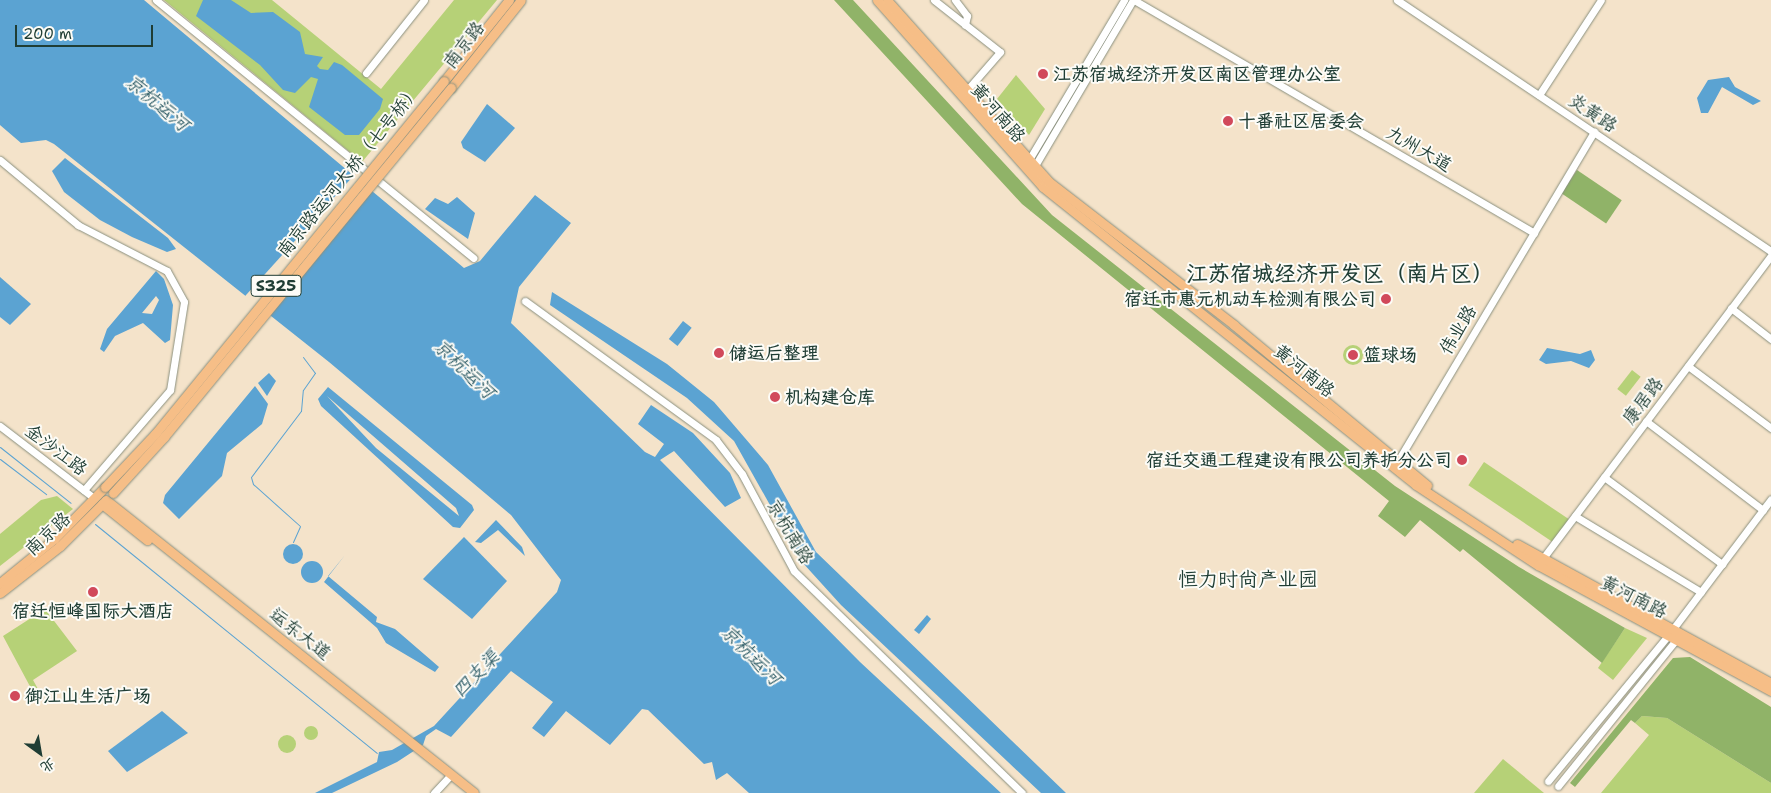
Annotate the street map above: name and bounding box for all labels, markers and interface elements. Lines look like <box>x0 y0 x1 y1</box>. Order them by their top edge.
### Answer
scale bar <box>18 15 155 47</box>
street label: 南京路 <box>439 17 489 73</box>
text: 200 m <box>23 24 72 44</box>
place label: 江苏宿城经济开发区南区管理办公室 <box>1053 63 1341 85</box>
marker: 江苏宿城经济开发区南区管理办公室 <box>1037 68 1049 80</box>
water label: 京杭运河 <box>121 70 193 136</box>
street label: 黄河南路 <box>966 79 1030 147</box>
street label: 南京路运河大桥（七号桥） <box>273 80 425 262</box>
street label: 炎黄路 <box>1565 89 1621 137</box>
place label: 十番社区居委会 <box>1238 110 1364 132</box>
marker: 十番社区居委会 <box>1222 115 1234 127</box>
street label: 九州大道 <box>1382 122 1456 176</box>
district label: 江苏宿城经济开发区（南片区） <box>1186 261 1494 287</box>
road number: S325 <box>250 272 302 300</box>
place label: 宿迁市惠元机动车检测有限公司 <box>1124 288 1376 310</box>
marker: 宿迁市惠元机动车检测有限公司 <box>1380 293 1392 305</box>
street label: 伟业路 <box>1435 301 1481 359</box>
water label: 京杭运河 <box>429 334 499 404</box>
street label: 黄河南路 <box>1269 340 1339 402</box>
place label: 储运后整理 <box>729 342 819 364</box>
place label: 篮球场 <box>1363 344 1417 366</box>
marker: 储运后整理 <box>713 347 725 359</box>
marker: 篮球场 <box>1347 349 1359 361</box>
street label: 康居路 <box>1618 373 1668 429</box>
place label: 机构建仓库 <box>785 386 875 408</box>
marker: 机构建仓库 <box>769 391 781 403</box>
street label: 金沙江路 <box>21 420 91 480</box>
place label: 宿迁交通工程建设有限公司养护分公司 <box>1146 449 1452 471</box>
marker: 宿迁交通工程建设有限公司养护分公司 <box>1456 454 1468 466</box>
street label: 京杭南路 <box>762 496 818 568</box>
street label: 南京路 <box>21 508 75 560</box>
district label: 恒力时尚产业园 <box>1178 567 1318 591</box>
street label: 黄河南路 <box>1597 571 1671 623</box>
marker: 宿迁恒峰国际大酒店 <box>87 586 99 598</box>
place label: 宿迁恒峰国际大酒店 <box>12 600 174 622</box>
street label: 运东大道 <box>265 603 335 665</box>
water label: 京杭运河 <box>716 620 786 690</box>
water label: 四支渠 <box>448 646 504 702</box>
place label: 御江山生活广场 <box>25 685 151 707</box>
marker: 御江山生活广场 <box>9 690 21 702</box>
north arrow <box>15 728 65 778</box>
text: 北 <box>37 754 59 777</box>

